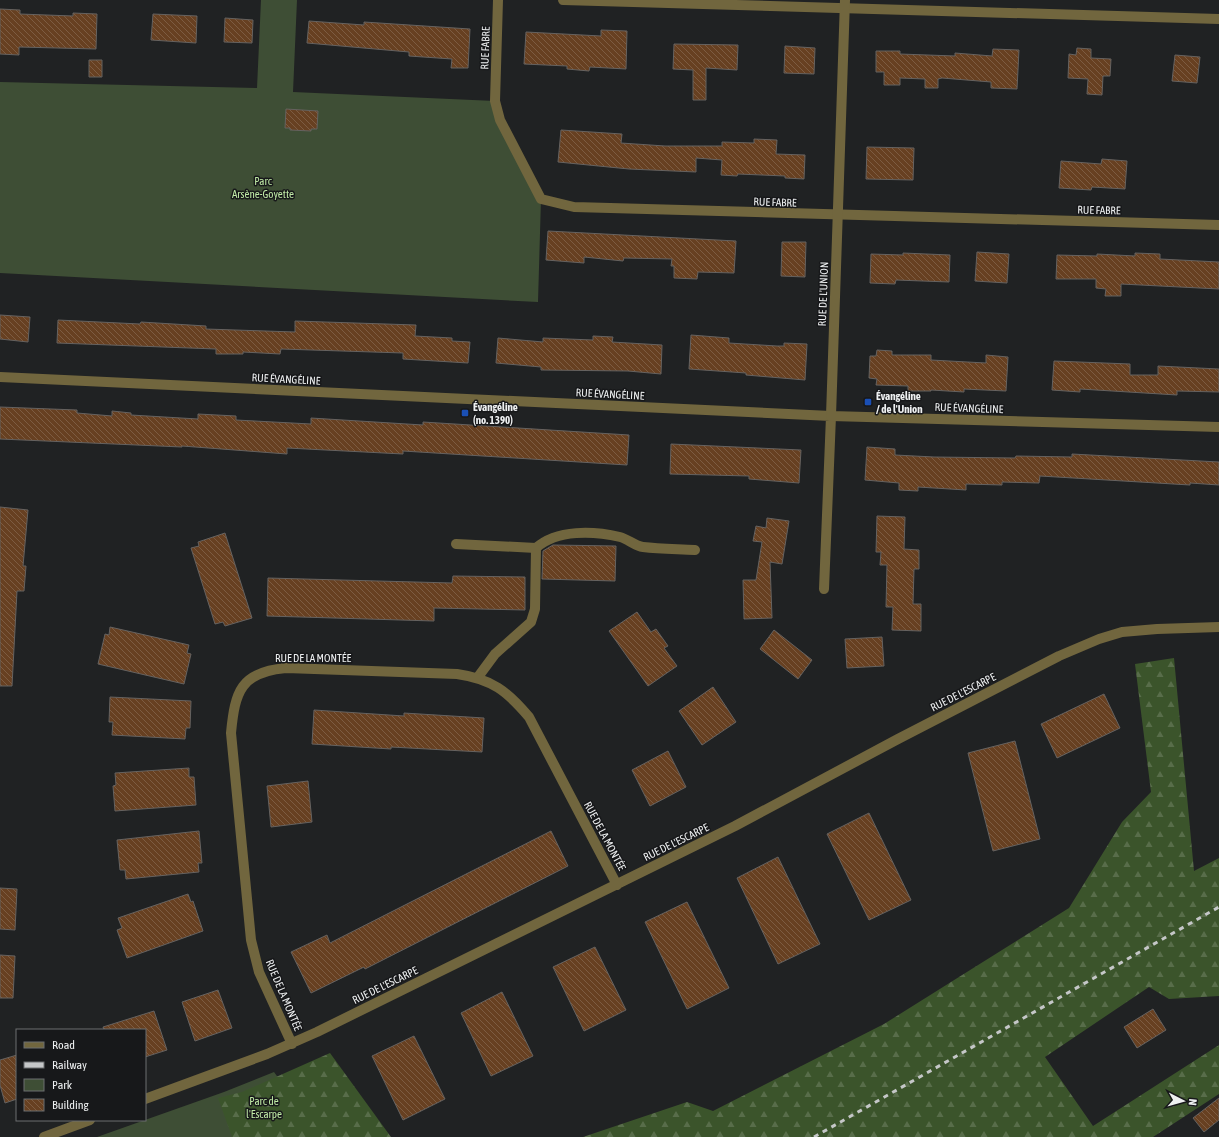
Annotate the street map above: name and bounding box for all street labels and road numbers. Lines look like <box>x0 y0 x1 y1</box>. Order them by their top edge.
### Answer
street label: RUE FABRE <box>478 26 492 70</box>
street label: RUE FABRE <box>753 195 797 209</box>
street label: RUE FABRE <box>1077 204 1121 216</box>
street label: RUE DE L'UNION <box>816 261 830 327</box>
street label: RUE ÉVANGÉLINE <box>251 371 321 387</box>
street label: RUE ÉVANGÉLINE <box>575 386 645 402</box>
street label: RUE ÉVANGÉLINE <box>934 401 1004 415</box>
street label: RUE DE LA MONTÉE <box>275 652 351 664</box>
street label: RUE DE L'ESCARPE <box>929 670 998 714</box>
street label: RUE DE LA MONTÉE <box>582 800 628 873</box>
street label: RUE DE L'ESCARPE <box>641 821 711 863</box>
street label: RUE DE LA MONTÉE <box>264 958 305 1033</box>
street label: RUE DE L'ESCARPE <box>350 964 420 1006</box>

